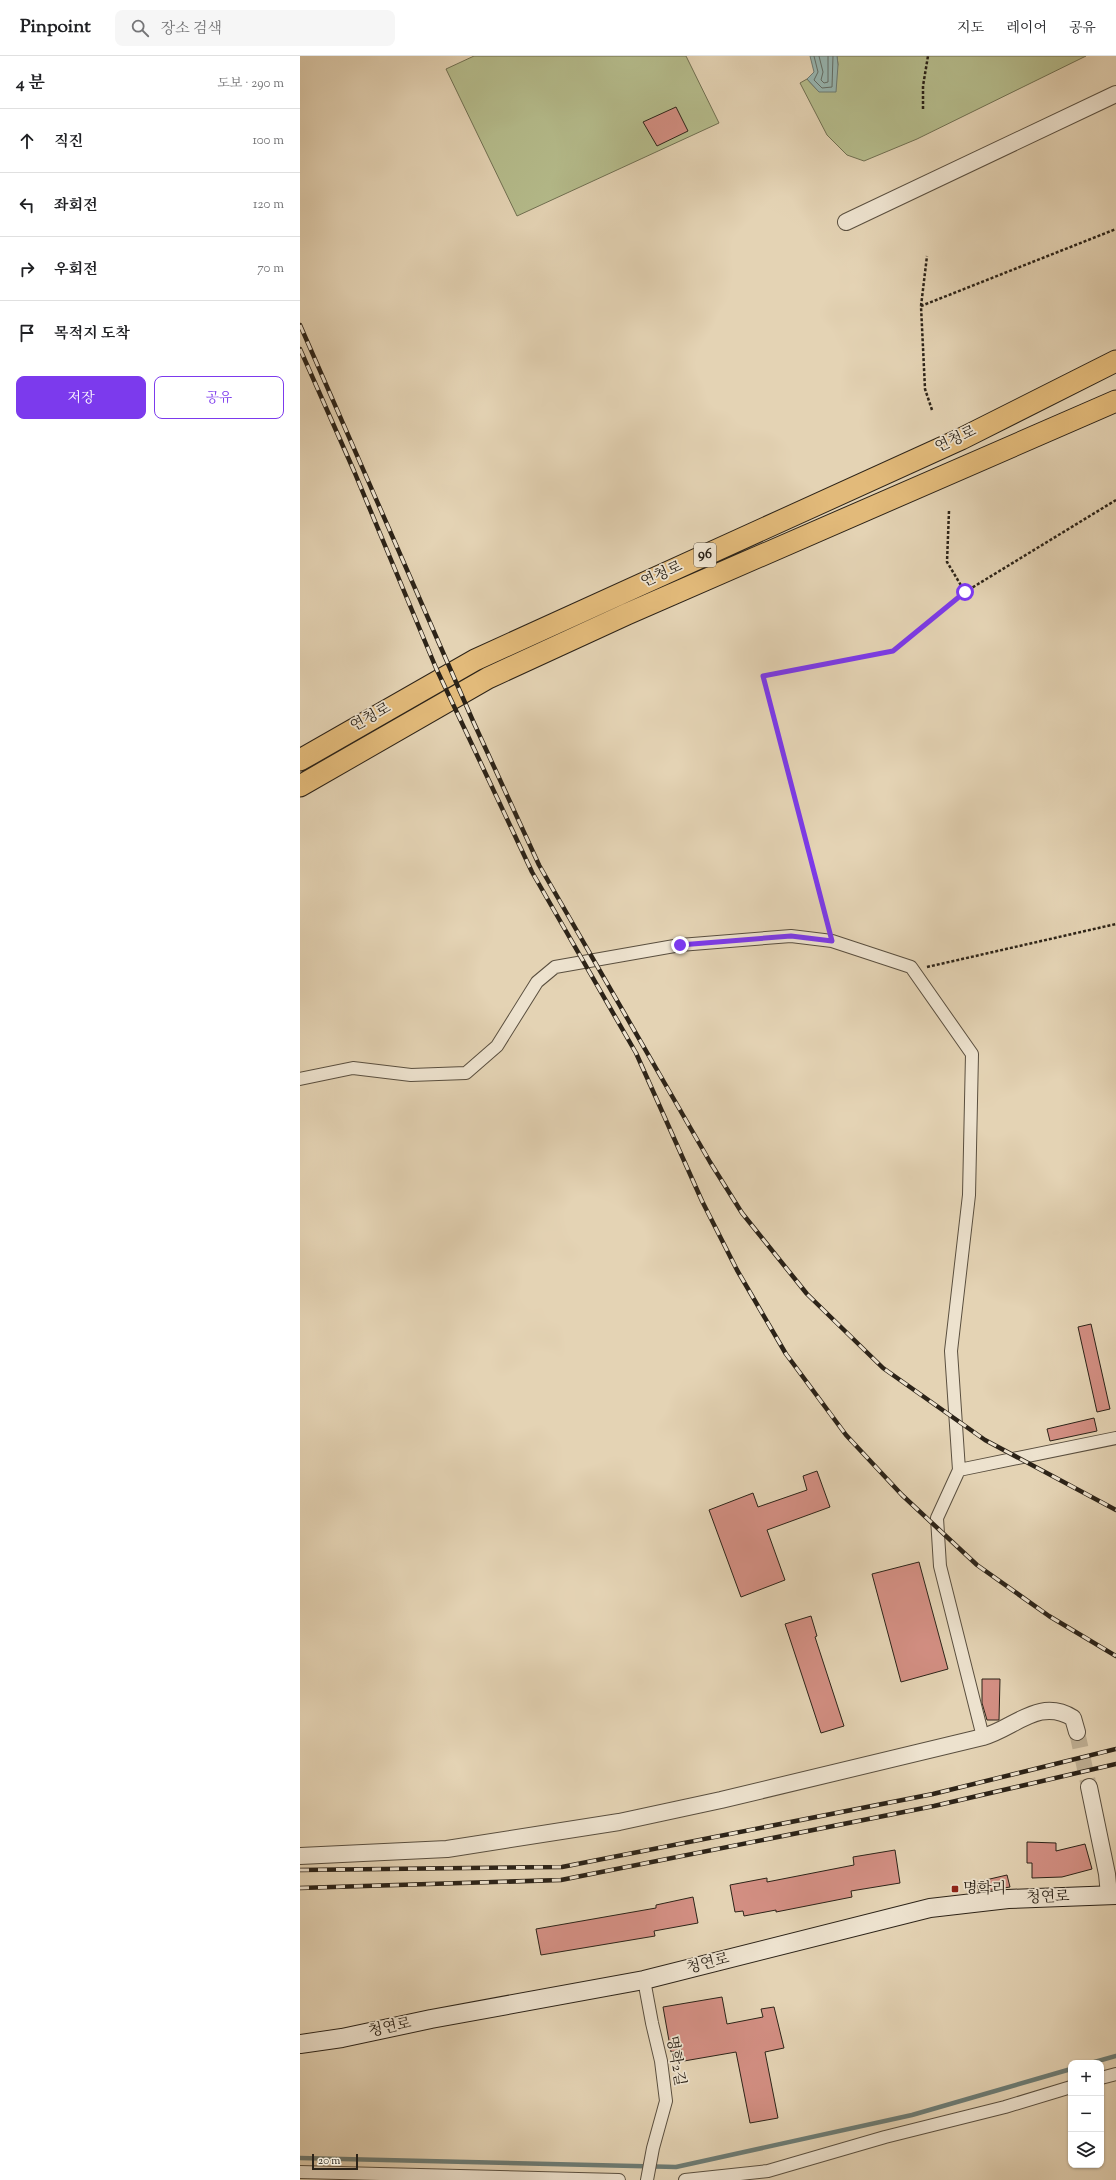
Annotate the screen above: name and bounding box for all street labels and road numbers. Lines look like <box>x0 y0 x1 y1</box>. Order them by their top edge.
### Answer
street label: 연청로 <box>932 421 981 459</box>
road number: 96 <box>694 543 716 567</box>
street label: 연청로 <box>638 556 687 593</box>
street label: 연청로 <box>347 698 396 738</box>
street label: 청연로 <box>1026 1887 1071 1909</box>
street label: 청연로 <box>684 1948 732 1979</box>
street label: 청연로 <box>367 2013 414 2043</box>
street label: 명학2길 <box>660 2034 690 2088</box>

